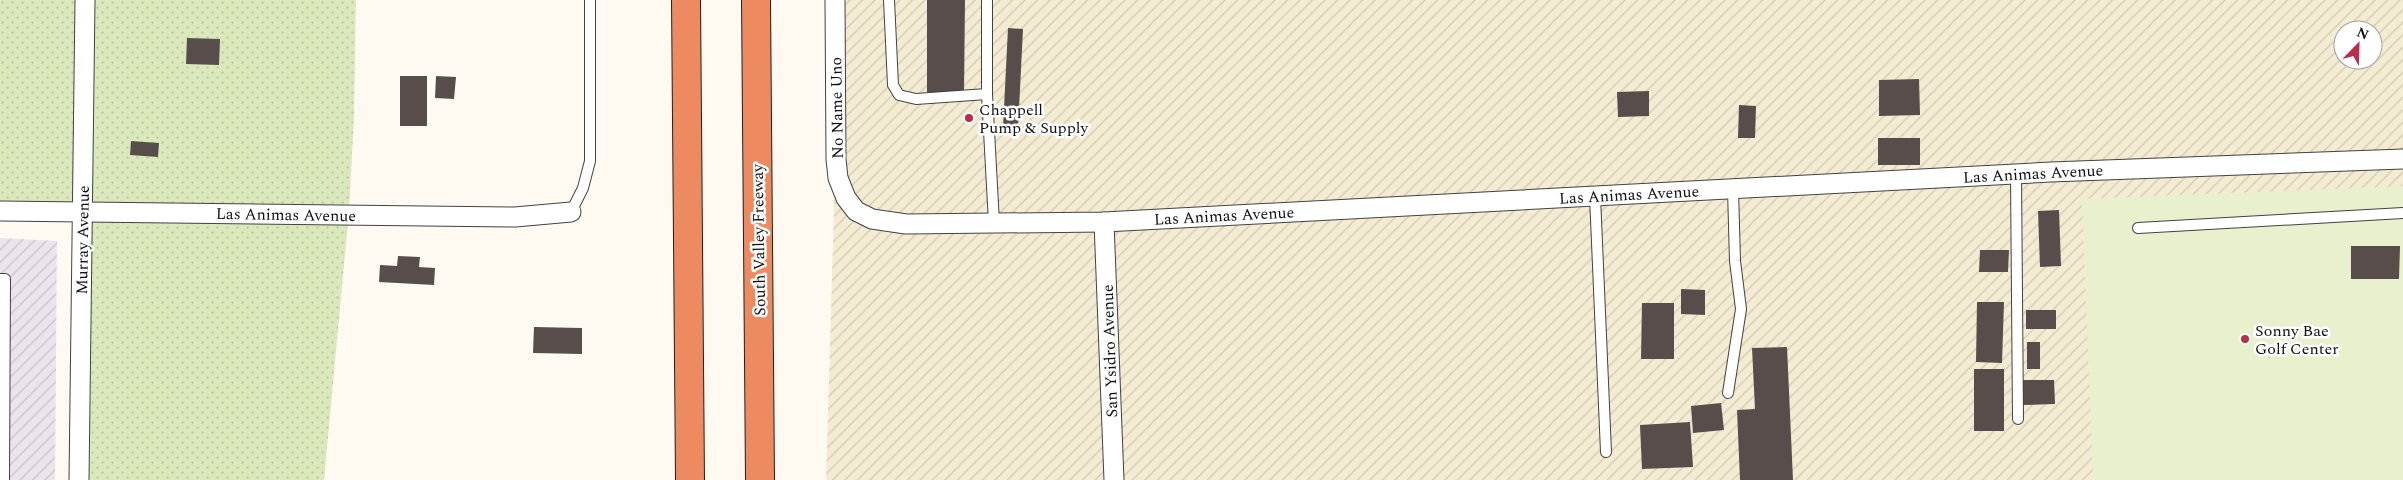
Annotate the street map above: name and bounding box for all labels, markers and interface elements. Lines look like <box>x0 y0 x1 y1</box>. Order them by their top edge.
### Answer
north arrow <box>2333 20 2383 70</box>
text: N <box>2354 22 2372 45</box>
street label: No Name Uno <box>824 57 850 159</box>
place label: Chappell Pump & Supply <box>979 98 1089 140</box>
marker: Chappell Pump & Supply <box>963 112 975 124</box>
street label: Las Animas Avenue <box>1962 158 2104 190</box>
street label: South Valley Freeway <box>746 163 772 316</box>
street label: Las Animas Avenue <box>1558 179 1700 211</box>
street label: Murray Avenue <box>70 185 96 295</box>
street label: Las Animas Avenue <box>1153 200 1295 232</box>
street label: Las Animas Avenue <box>216 202 356 228</box>
street label: San Ysidro Avenue <box>1096 284 1124 418</box>
place label: Sonny Bae Golf Center <box>2255 319 2339 361</box>
marker: Sonny Bae Golf Center <box>2239 333 2251 345</box>

